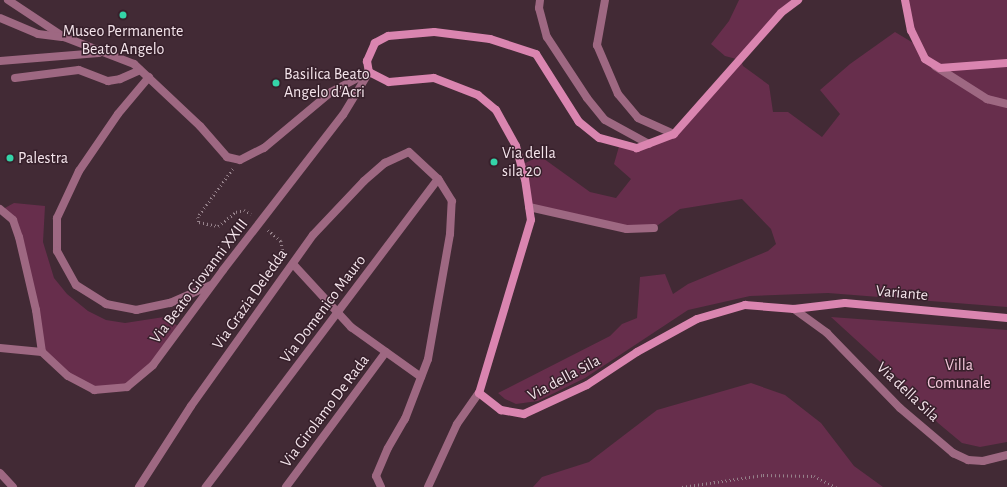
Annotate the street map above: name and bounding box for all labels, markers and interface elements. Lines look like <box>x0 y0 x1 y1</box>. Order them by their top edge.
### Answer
marker: Museo Permanente Beato Angelo <box>118 10 128 20</box>
place label: Museo Permanente Beato Angelo <box>63 21 183 59</box>
place label: Basilica Beato Angelo d'Acri <box>284 64 370 102</box>
marker: Basilica Beato Angelo d'Acri <box>271 78 281 88</box>
place label: Via della sila 20 <box>502 143 556 181</box>
place label: Palestra <box>18 148 68 168</box>
marker: Palestra <box>5 153 15 163</box>
marker: Via della sila 20 <box>489 157 499 167</box>
street label: Via Beato Giovanni XXIII <box>146 215 252 347</box>
street label: Via Grazia Deledda <box>208 245 292 353</box>
street label: Via Domenico Mauro <box>276 251 370 367</box>
street label: Variante <box>875 281 929 305</box>
street label: Via Girolamo De Rada <box>276 351 374 471</box>
street label: Via della Sila <box>524 351 604 405</box>
park label: Villa Comunale <box>927 355 991 393</box>
street label: Via della Sila <box>872 358 944 426</box>

